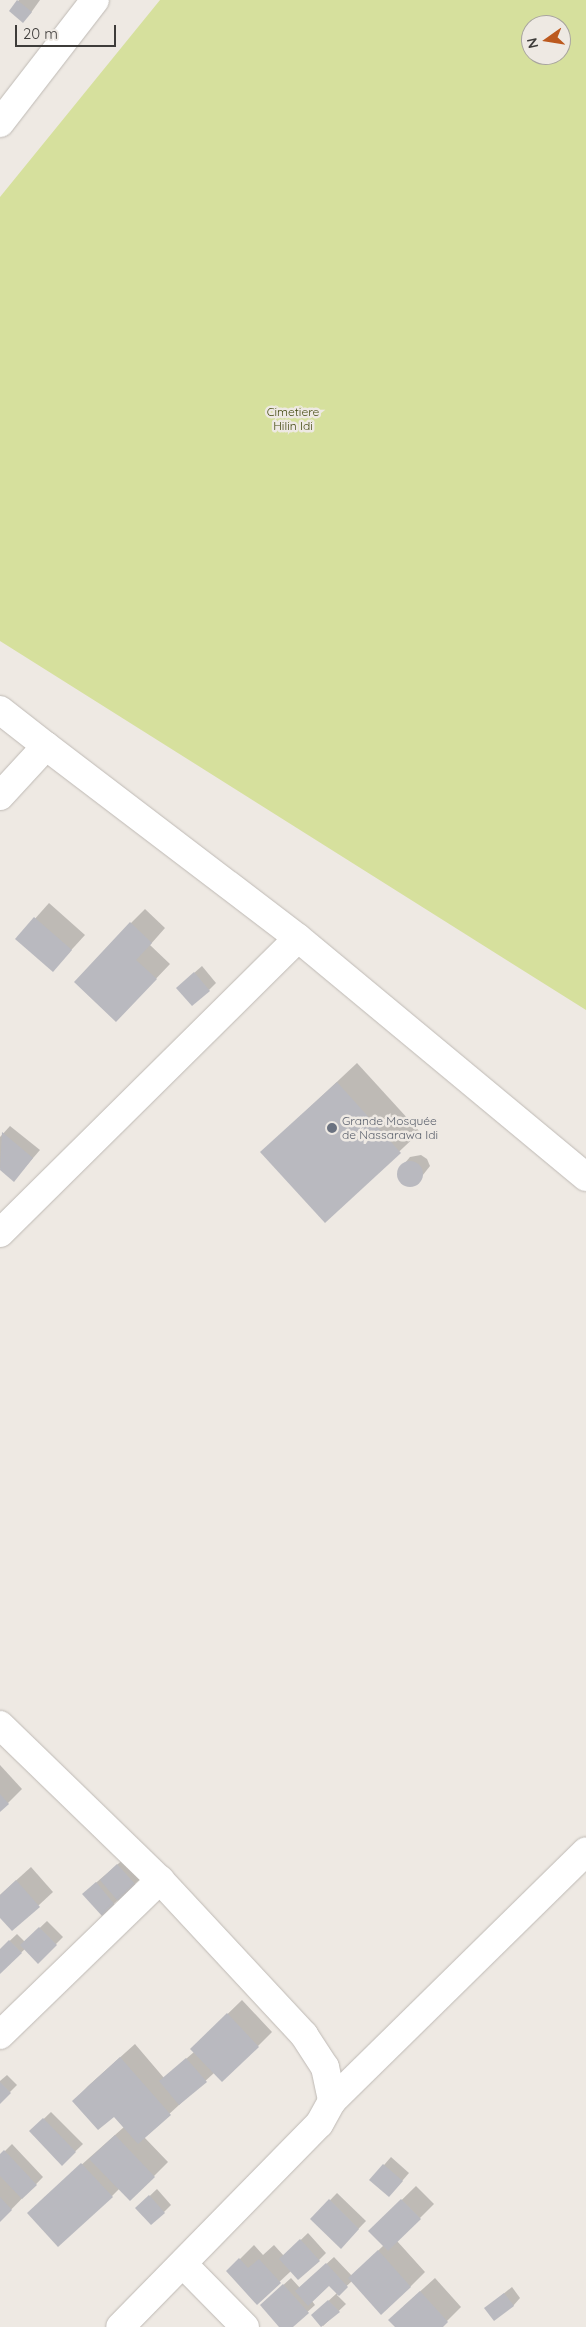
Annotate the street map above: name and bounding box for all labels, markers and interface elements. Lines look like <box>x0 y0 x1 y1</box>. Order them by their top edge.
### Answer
scale bar <box>18 15 119 47</box>
north arrow <box>521 15 571 65</box>
text: 20 m <box>23 24 58 43</box>
text: N <box>522 36 542 50</box>
park label: Cimetiere Hilin Idi <box>267 405 319 433</box>
place label: Grande Mosquée de Nassarawa Idi <box>342 1114 438 1142</box>
marker: Grande Mosquée de Nassarawa Idi <box>326 1122 338 1134</box>

